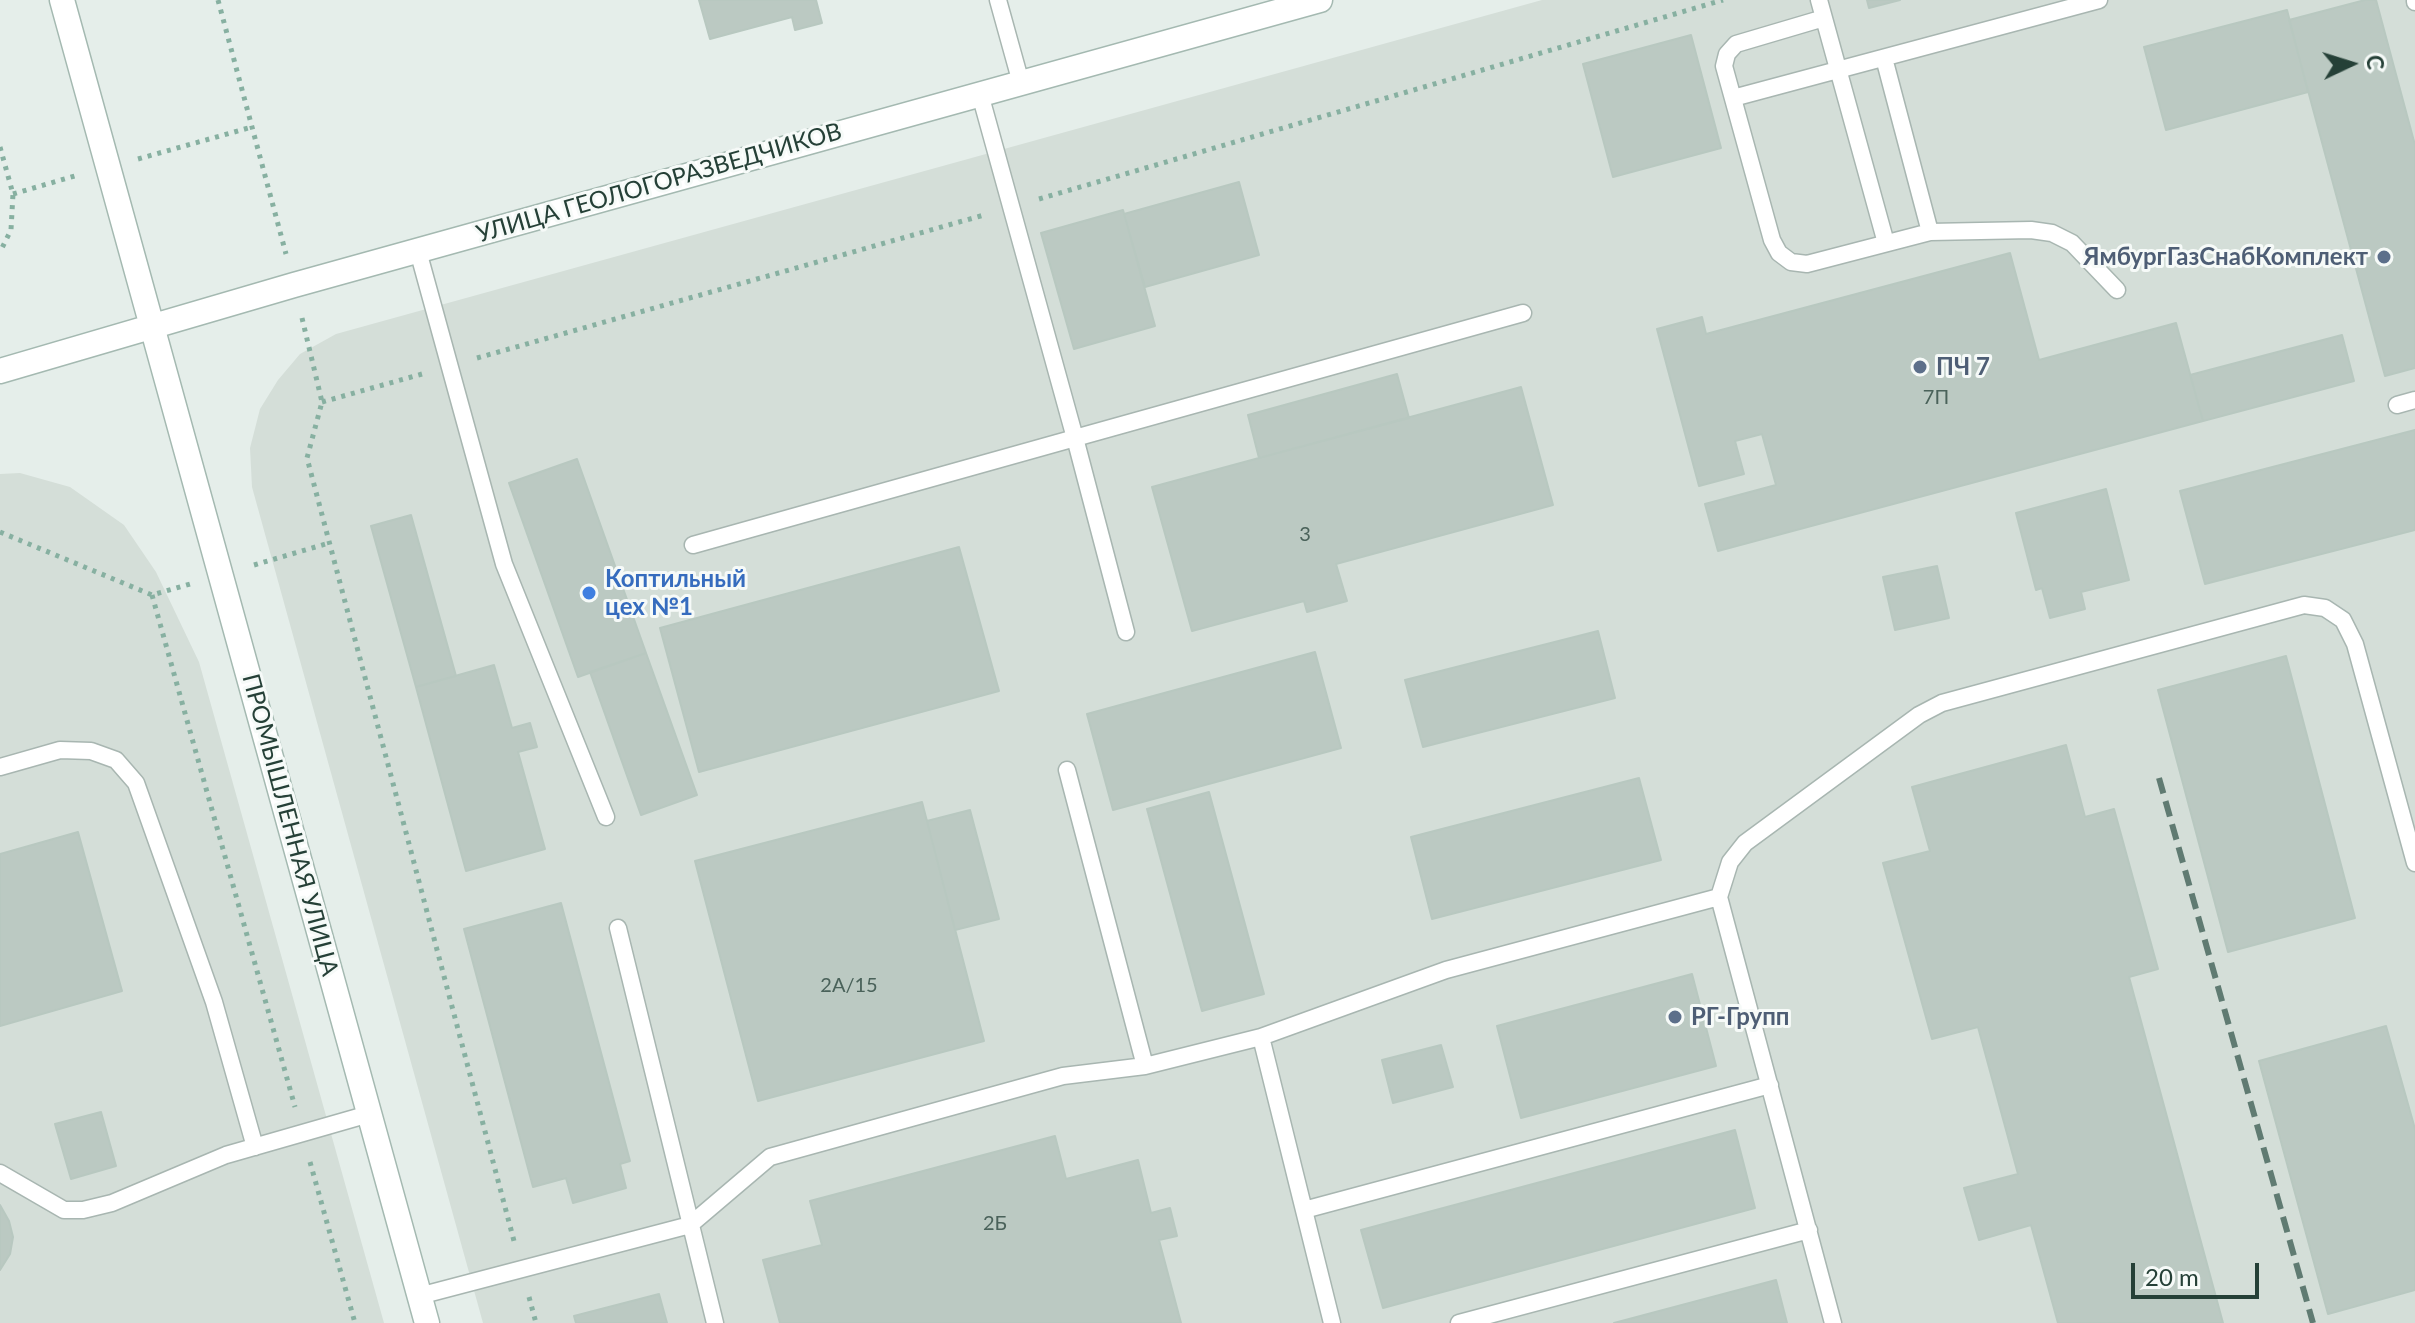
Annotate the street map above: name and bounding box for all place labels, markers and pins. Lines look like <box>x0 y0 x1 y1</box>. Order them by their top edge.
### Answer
place label: ЯмбургГазСнабКомплект <box>2083 243 2368 271</box>
marker: ЯмбургГазСнабКомплект <box>2375 248 2393 266</box>
place label: ПЧ 7 <box>1936 353 1990 381</box>
marker: ПЧ 7 <box>1911 358 1929 376</box>
place label: Коптильный цех №1 <box>605 565 746 621</box>
marker: Коптильный цех №1 <box>580 584 598 602</box>
place label: РГ-Групп <box>1691 1003 1789 1031</box>
marker: РГ-Групп <box>1666 1008 1684 1026</box>

